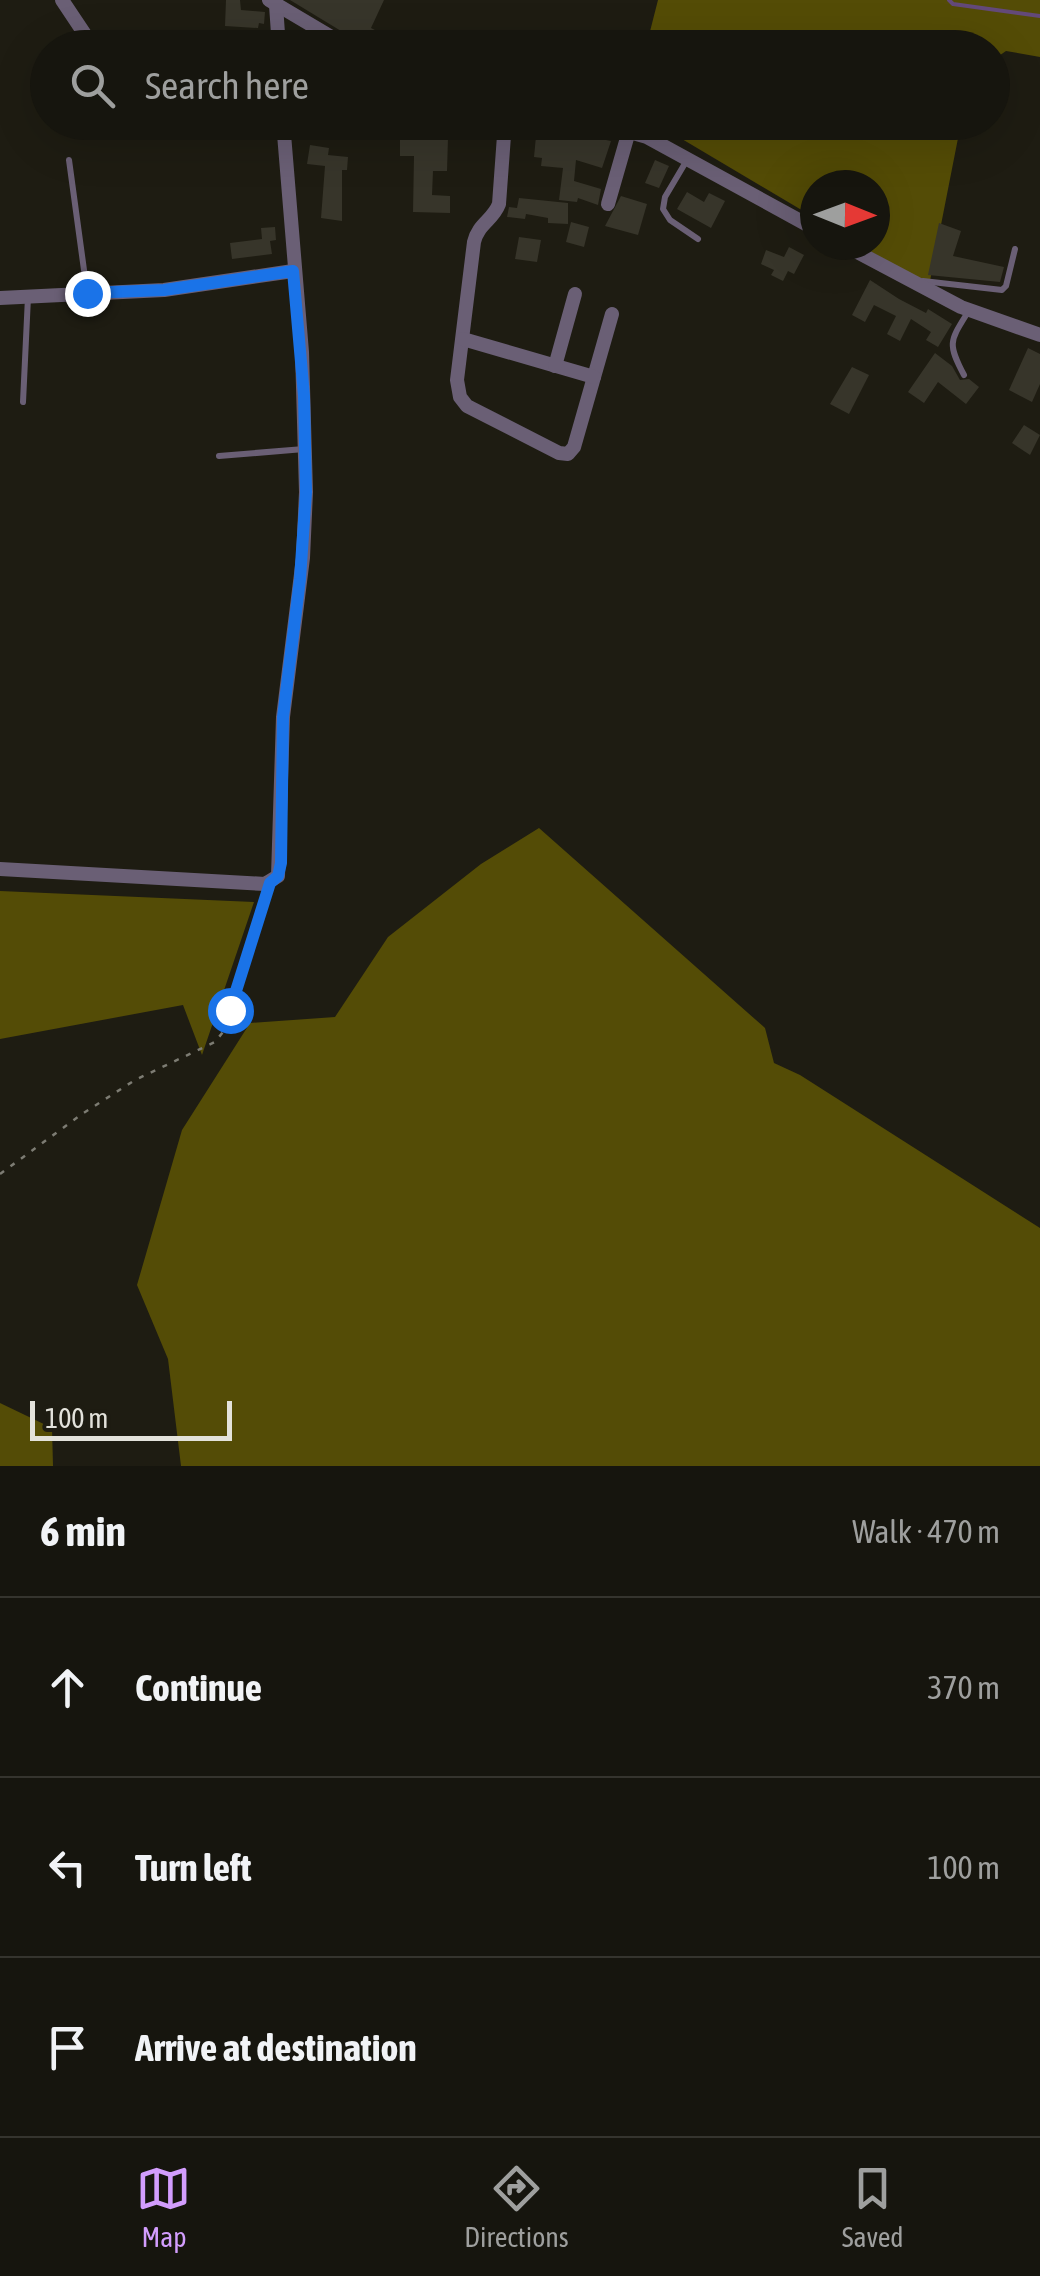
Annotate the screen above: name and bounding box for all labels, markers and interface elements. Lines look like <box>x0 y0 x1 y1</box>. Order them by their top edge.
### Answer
search box <box>30 30 1010 140</box>
icon: search <box>65 58 120 113</box>
text: Search here <box>145 64 309 107</box>
north arrow <box>800 170 890 260</box>
route end <box>65 271 111 317</box>
route start <box>208 988 254 1034</box>
scale bar <box>30 1396 232 1440</box>
text: 100 m <box>45 1402 108 1434</box>
text: 6 min <box>40 1507 126 1555</box>
text: Walk · 470 m <box>852 1513 1000 1550</box>
icon: ahead <box>40 1660 95 1715</box>
text: Continue <box>135 1666 262 1709</box>
text: 370 m <box>927 1669 1000 1706</box>
icon: left <box>40 1840 95 1895</box>
text: Turn left <box>135 1846 251 1889</box>
text: 100 m <box>927 1849 1000 1886</box>
icon: arrive <box>40 2020 95 2075</box>
text: Arrive at destination <box>135 2026 417 2069</box>
tab: Map <box>136 2161 191 2253</box>
tab: Directions <box>464 2161 569 2253</box>
tab: Saved <box>842 2161 904 2253</box>

